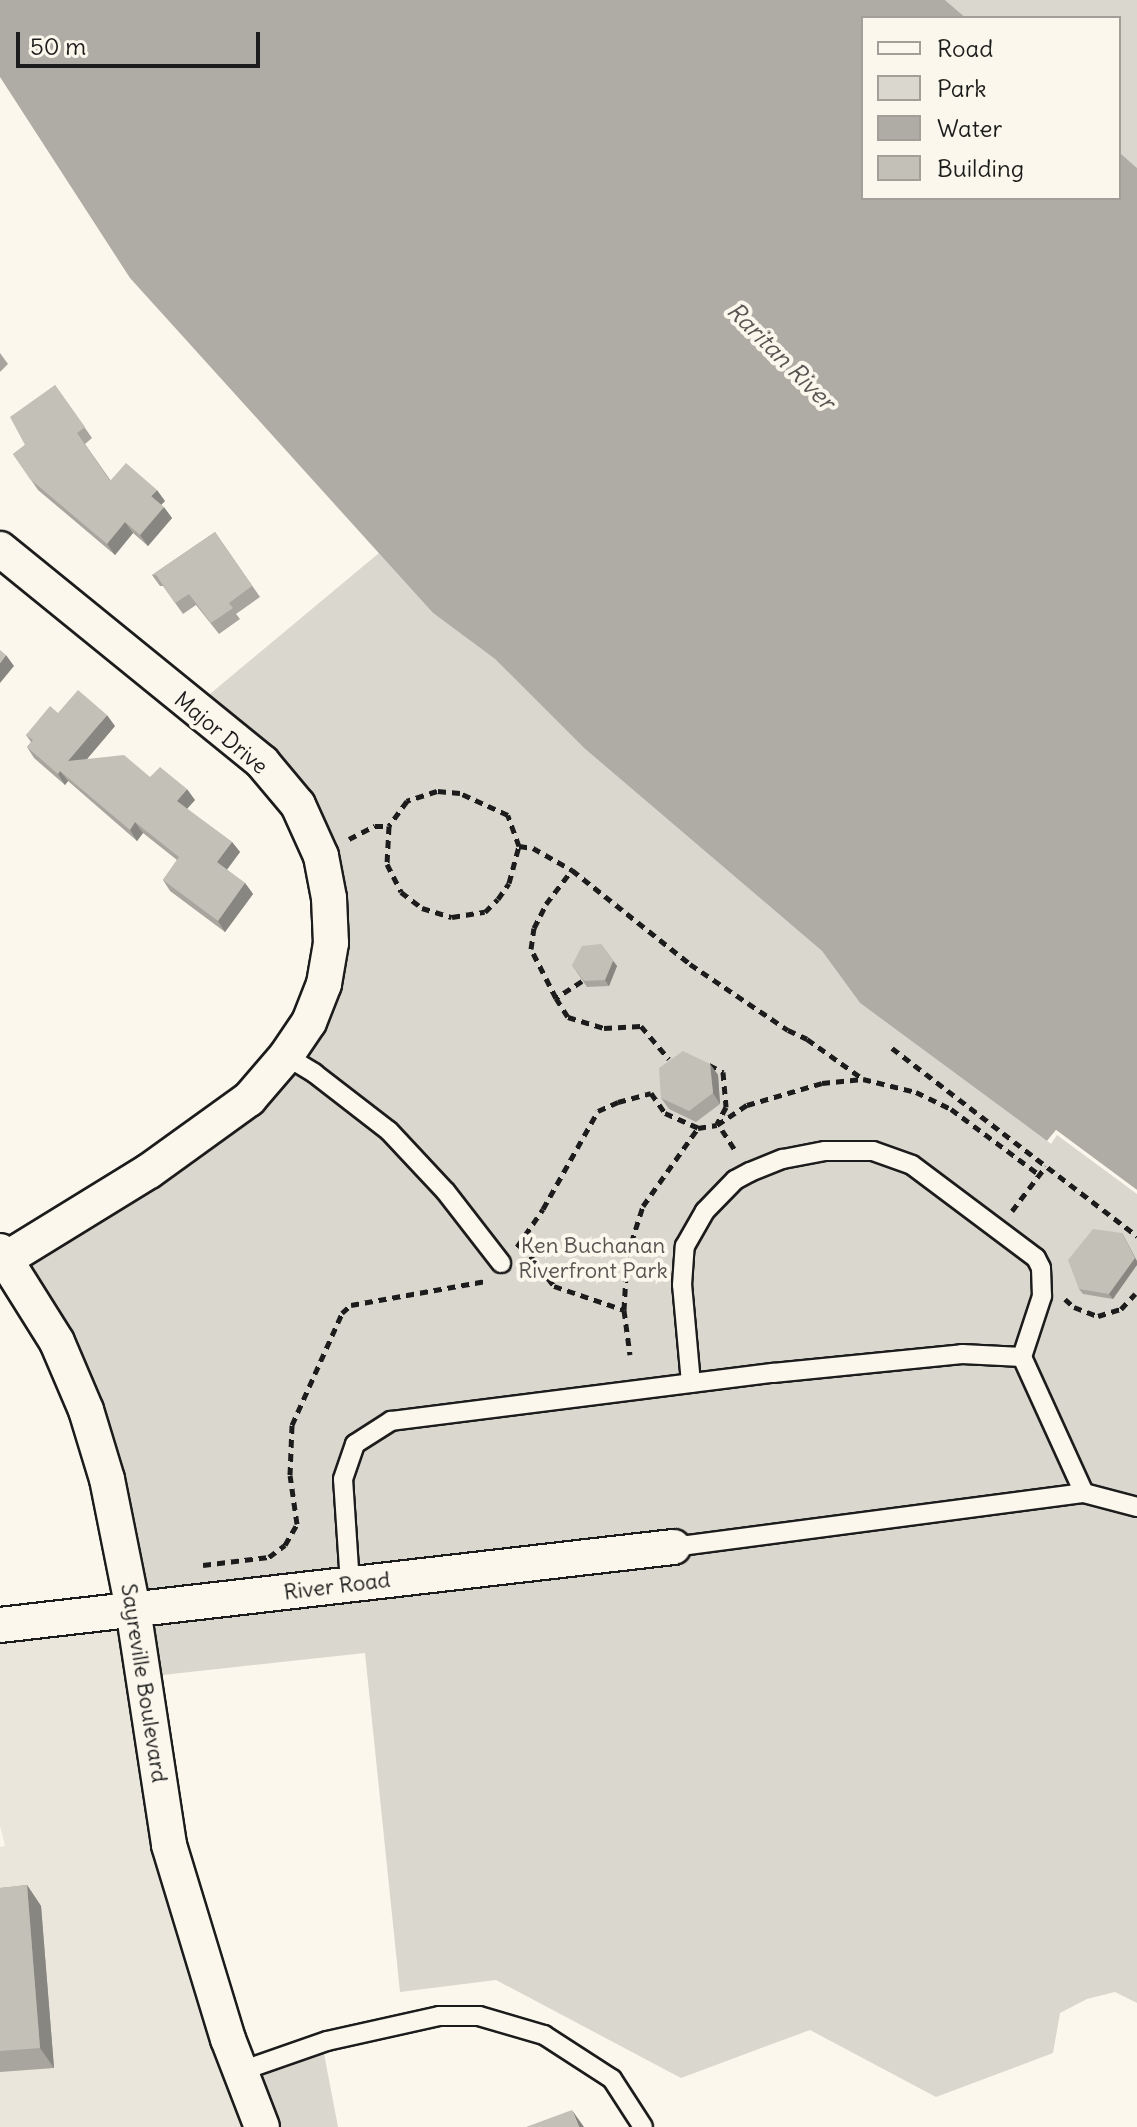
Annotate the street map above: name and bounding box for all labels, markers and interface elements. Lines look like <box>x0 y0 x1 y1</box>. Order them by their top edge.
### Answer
scale bar <box>20 16 264 66</box>
legend <box>861 16 1121 200</box>
text: 50 m <box>30 31 86 61</box>
text: Road <box>937 33 993 63</box>
text: Park <box>937 73 987 103</box>
text: Water <box>937 113 1002 143</box>
text: Building <box>937 153 1024 183</box>
water label: Raritan River <box>721 296 841 416</box>
street label: Major Drive <box>169 686 273 780</box>
park label: Ken Buchanan Riverfront Park <box>518 1232 668 1284</box>
street label: River Road <box>282 1566 392 1606</box>
street label: Sayreville Boulevard <box>115 1582 173 1784</box>

